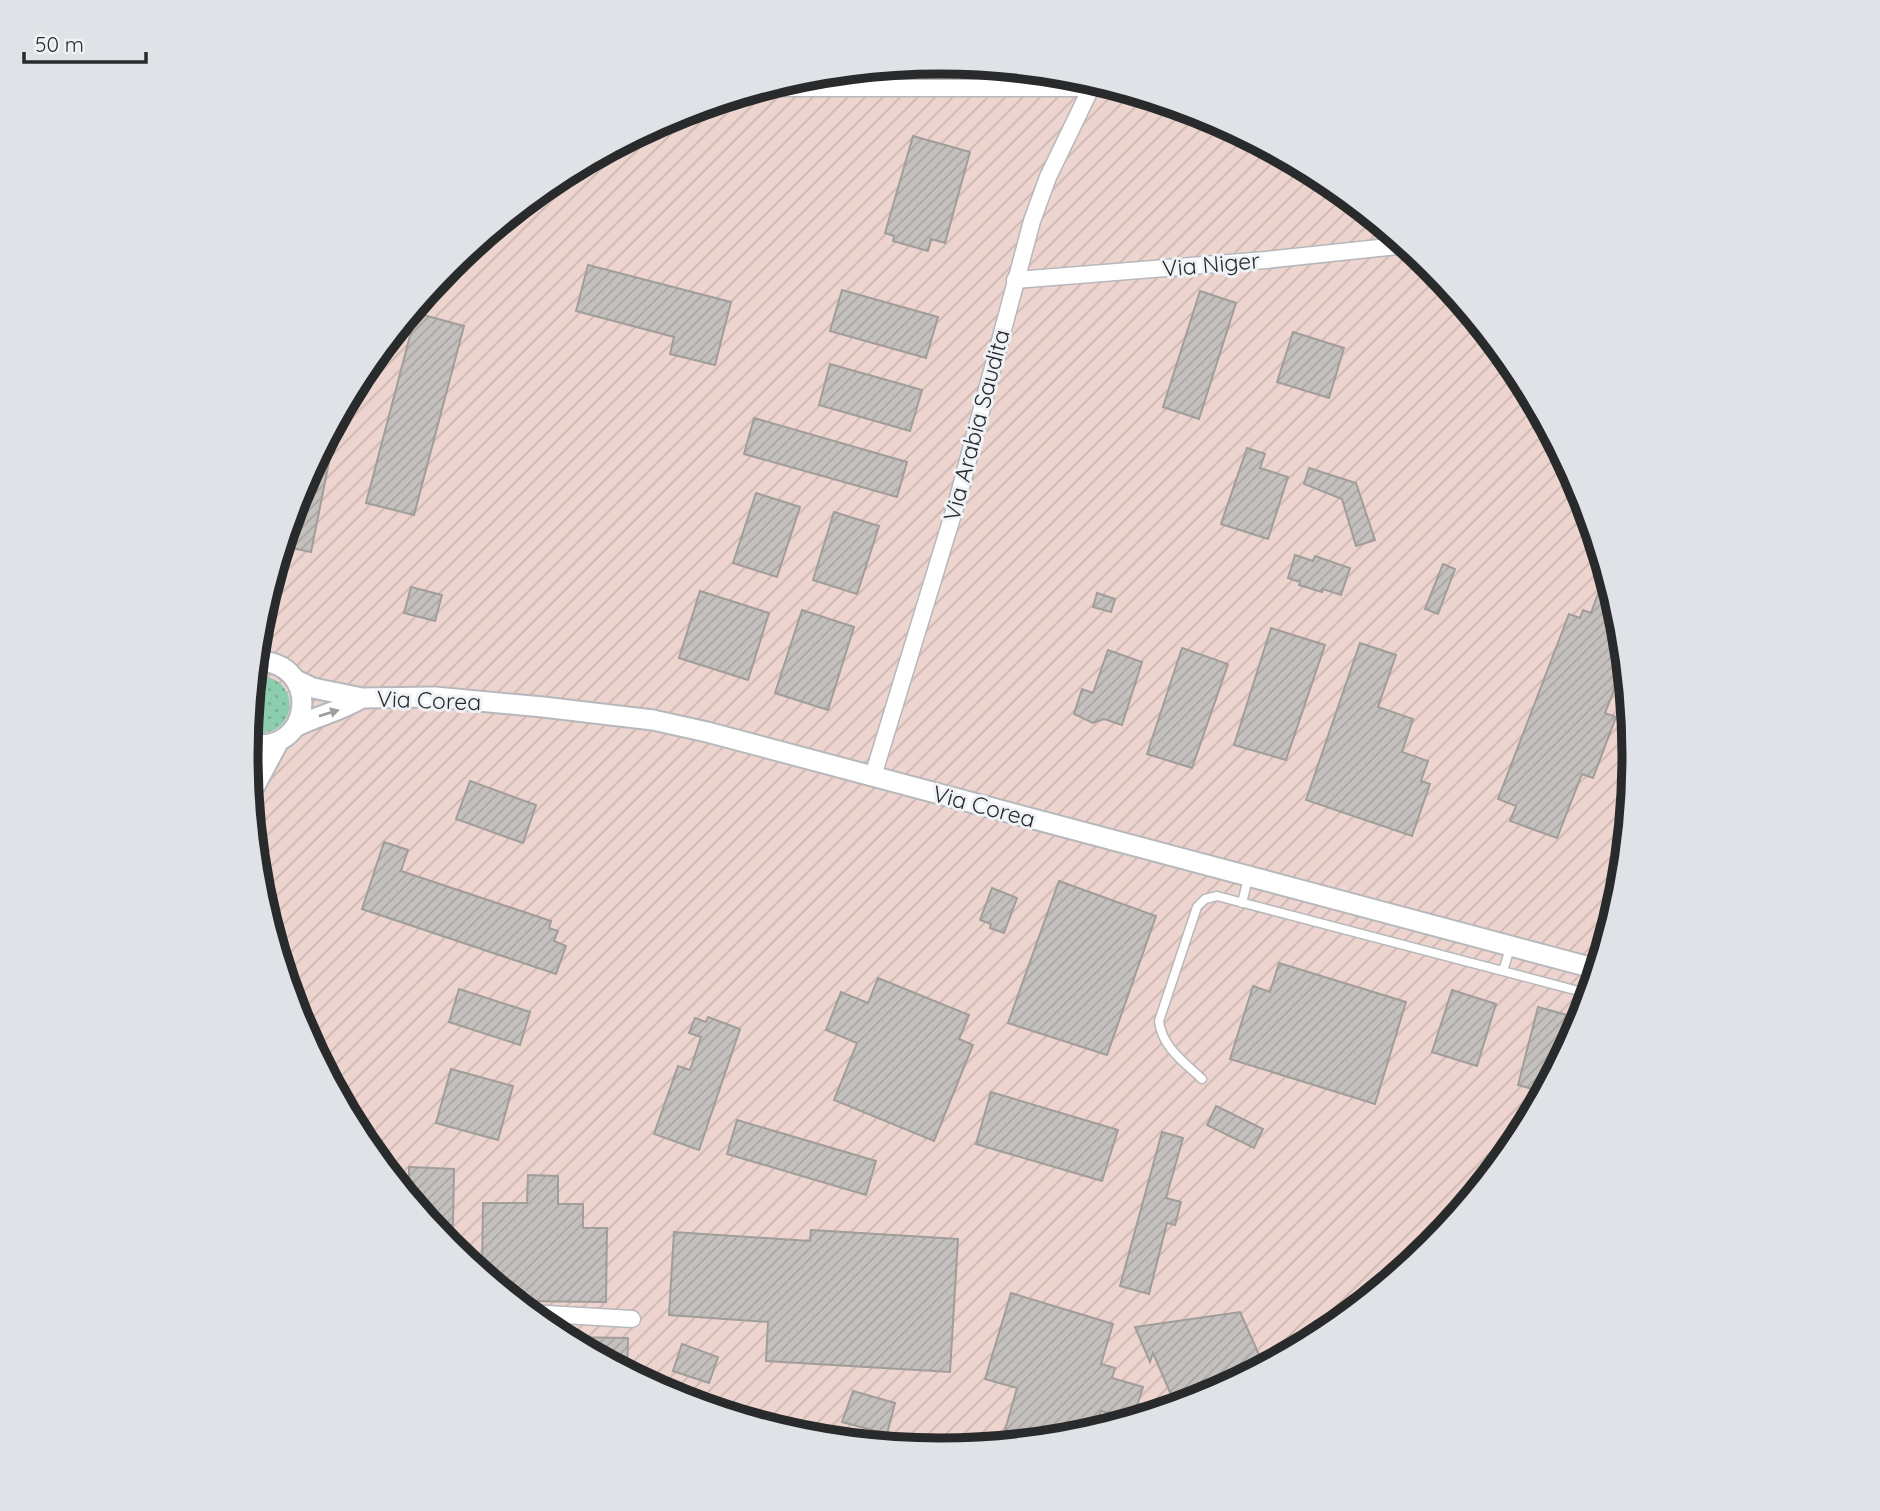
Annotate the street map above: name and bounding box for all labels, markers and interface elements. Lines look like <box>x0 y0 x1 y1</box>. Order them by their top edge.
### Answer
scale bar <box>24 21 147 65</box>
text: 50 m <box>35 31 84 57</box>
street label: Via Niger <box>1161 245 1261 283</box>
street label: Via Arabia Saudita <box>936 326 1016 524</box>
street label: Via Corea <box>376 684 482 716</box>
one-way arrow <box>318 707 339 717</box>
street label: Via Corea <box>930 778 1038 834</box>

